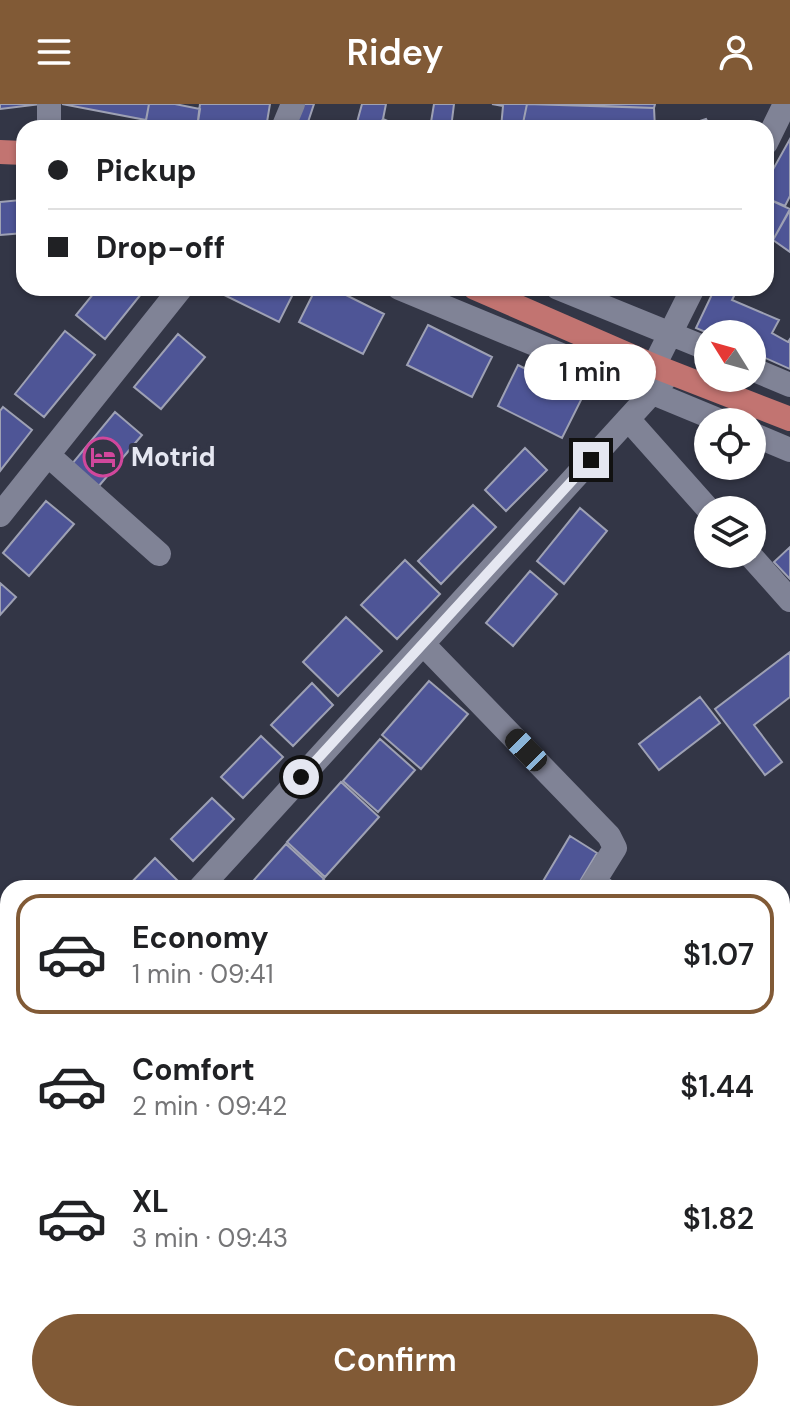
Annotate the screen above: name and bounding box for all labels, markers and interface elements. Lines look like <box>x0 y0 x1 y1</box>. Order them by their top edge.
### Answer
text: Ridey <box>347 29 443 76</box>
icon: menu <box>32 30 76 74</box>
icon: person <box>714 30 758 74</box>
text: Pickup <box>96 151 196 190</box>
text: Drop-off <box>96 228 225 267</box>
north arrow <box>694 320 766 392</box>
map controls <box>694 320 766 568</box>
callout: 1 min <box>525 344 657 400</box>
text: 1 min <box>559 355 621 389</box>
button: locate <box>694 408 766 480</box>
hotel icon: Motrid <box>82 436 124 478</box>
place label: Motrid <box>131 440 215 474</box>
route end <box>573 442 609 478</box>
button: layers <box>694 496 766 568</box>
car <box>501 724 551 776</box>
route start <box>283 759 319 795</box>
icon: car <box>36 918 108 990</box>
text: Economy <box>132 918 269 957</box>
text: $1.07 <box>683 935 754 974</box>
text: 1 min · 09:41 <box>132 957 274 991</box>
icon: car <box>36 1050 108 1122</box>
text: Comfort <box>132 1050 255 1089</box>
text: $1.44 <box>680 1067 754 1106</box>
text: 2 min · 09:42 <box>132 1089 287 1123</box>
icon: car <box>36 1182 108 1254</box>
text: XL <box>132 1182 169 1221</box>
text: $1.82 <box>683 1199 754 1238</box>
text: 3 min · 09:43 <box>132 1221 288 1255</box>
button: Confirm <box>32 1314 758 1406</box>

